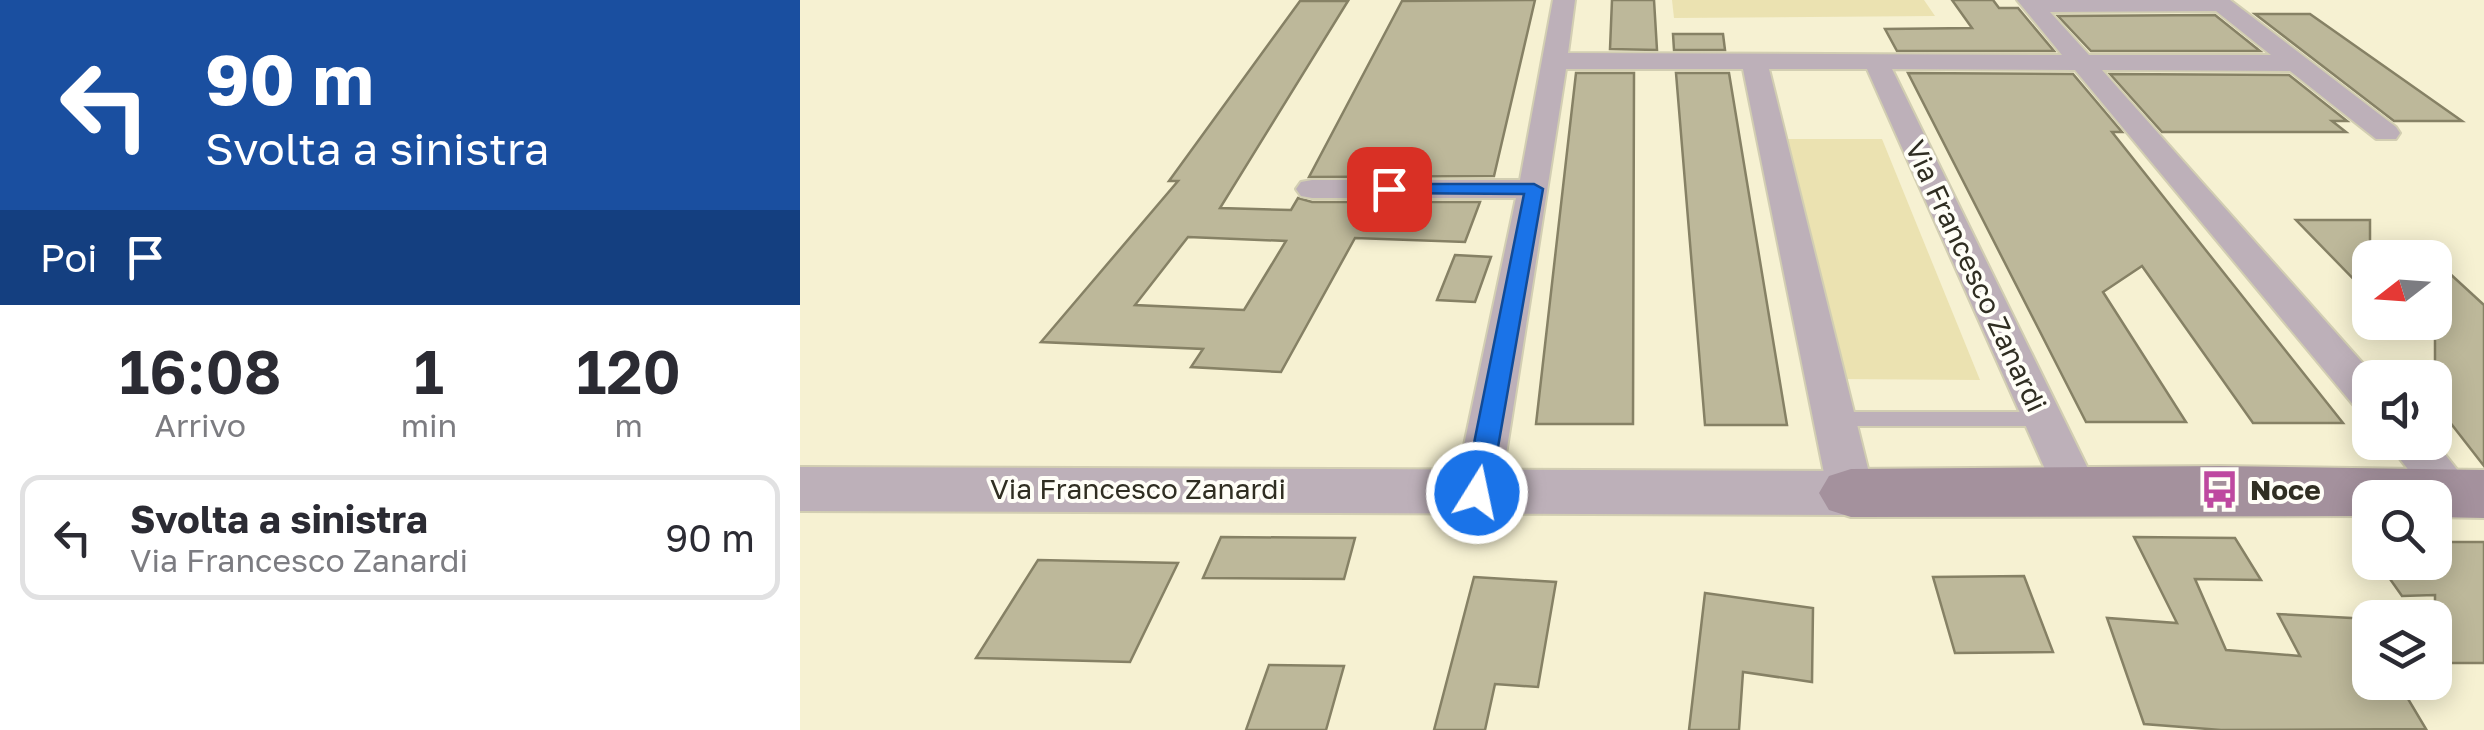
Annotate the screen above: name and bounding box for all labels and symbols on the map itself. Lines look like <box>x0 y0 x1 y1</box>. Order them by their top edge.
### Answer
street label: Via Francesco Zanardi <box>1899 135 2054 417</box>
pin <box>1347 147 1432 232</box>
north arrow <box>2352 240 2452 340</box>
position arrow <box>1425 441 1529 545</box>
bus stop icon: Noce <box>2199 469 2241 511</box>
street label: Via Francesco Zanardi <box>990 472 1286 505</box>
place label: Noce <box>2250 473 2321 506</box>

